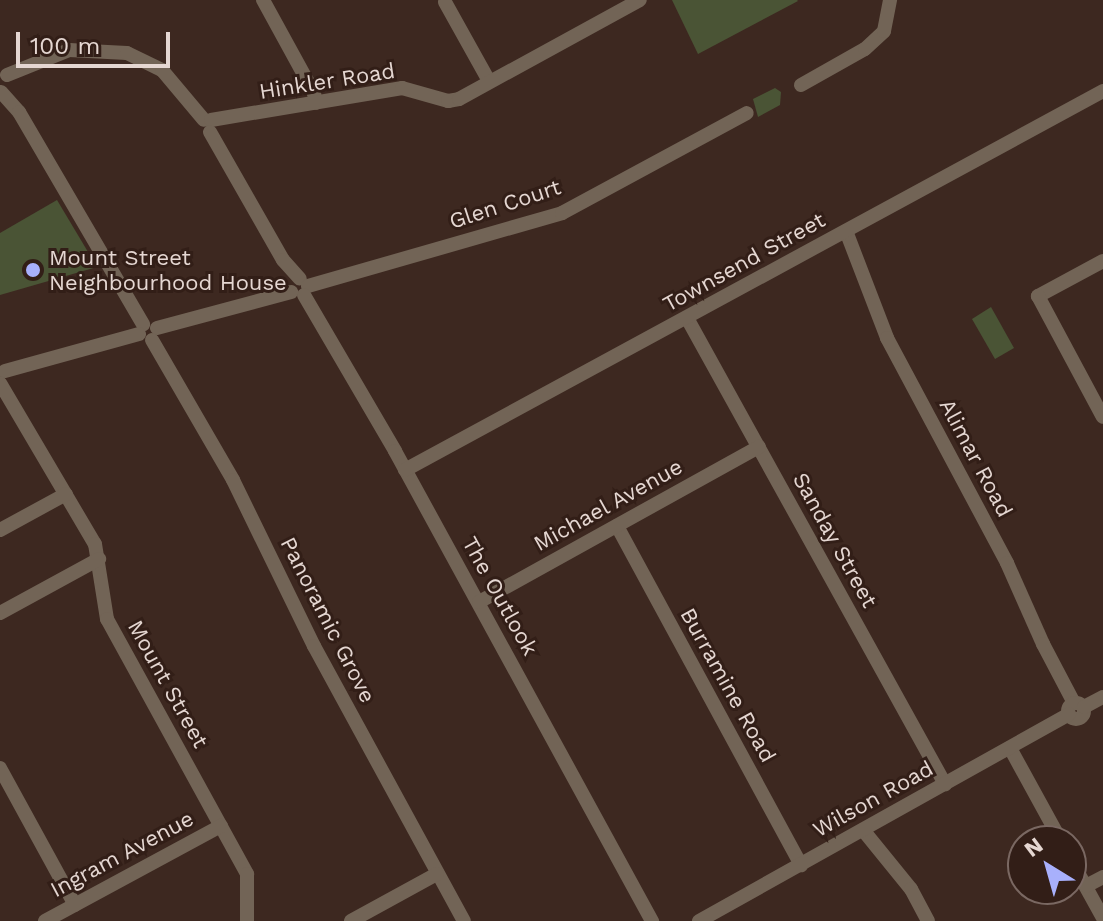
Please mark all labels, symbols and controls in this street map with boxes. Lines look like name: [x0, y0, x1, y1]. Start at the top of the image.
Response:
scale bar: [20, 16, 174, 66]
text: 100 m: [30, 32, 100, 60]
street label: Hinkler Road: [257, 57, 397, 105]
street label: Glen Court: [446, 174, 564, 234]
street label: Townsend Street: [658, 207, 830, 317]
place label: Mount Street Neighbourhood House: [49, 244, 287, 296]
marker: Mount Street Neighbourhood House: [24, 261, 42, 279]
street label: Alimar Road: [934, 394, 1018, 522]
street label: Michael Avenue: [528, 453, 688, 557]
street label: Sanday Street: [787, 468, 883, 612]
street label: The Outlook: [457, 532, 543, 660]
street label: Panoramic Grove: [275, 533, 381, 707]
street label: Burramine Road: [675, 603, 781, 767]
street label: Mount Street: [122, 616, 214, 752]
street label: Wilson Road: [808, 755, 938, 843]
street label: Ingram Avenue: [46, 805, 198, 903]
north arrow: [1007, 825, 1087, 905]
text: N: [1019, 832, 1047, 862]

